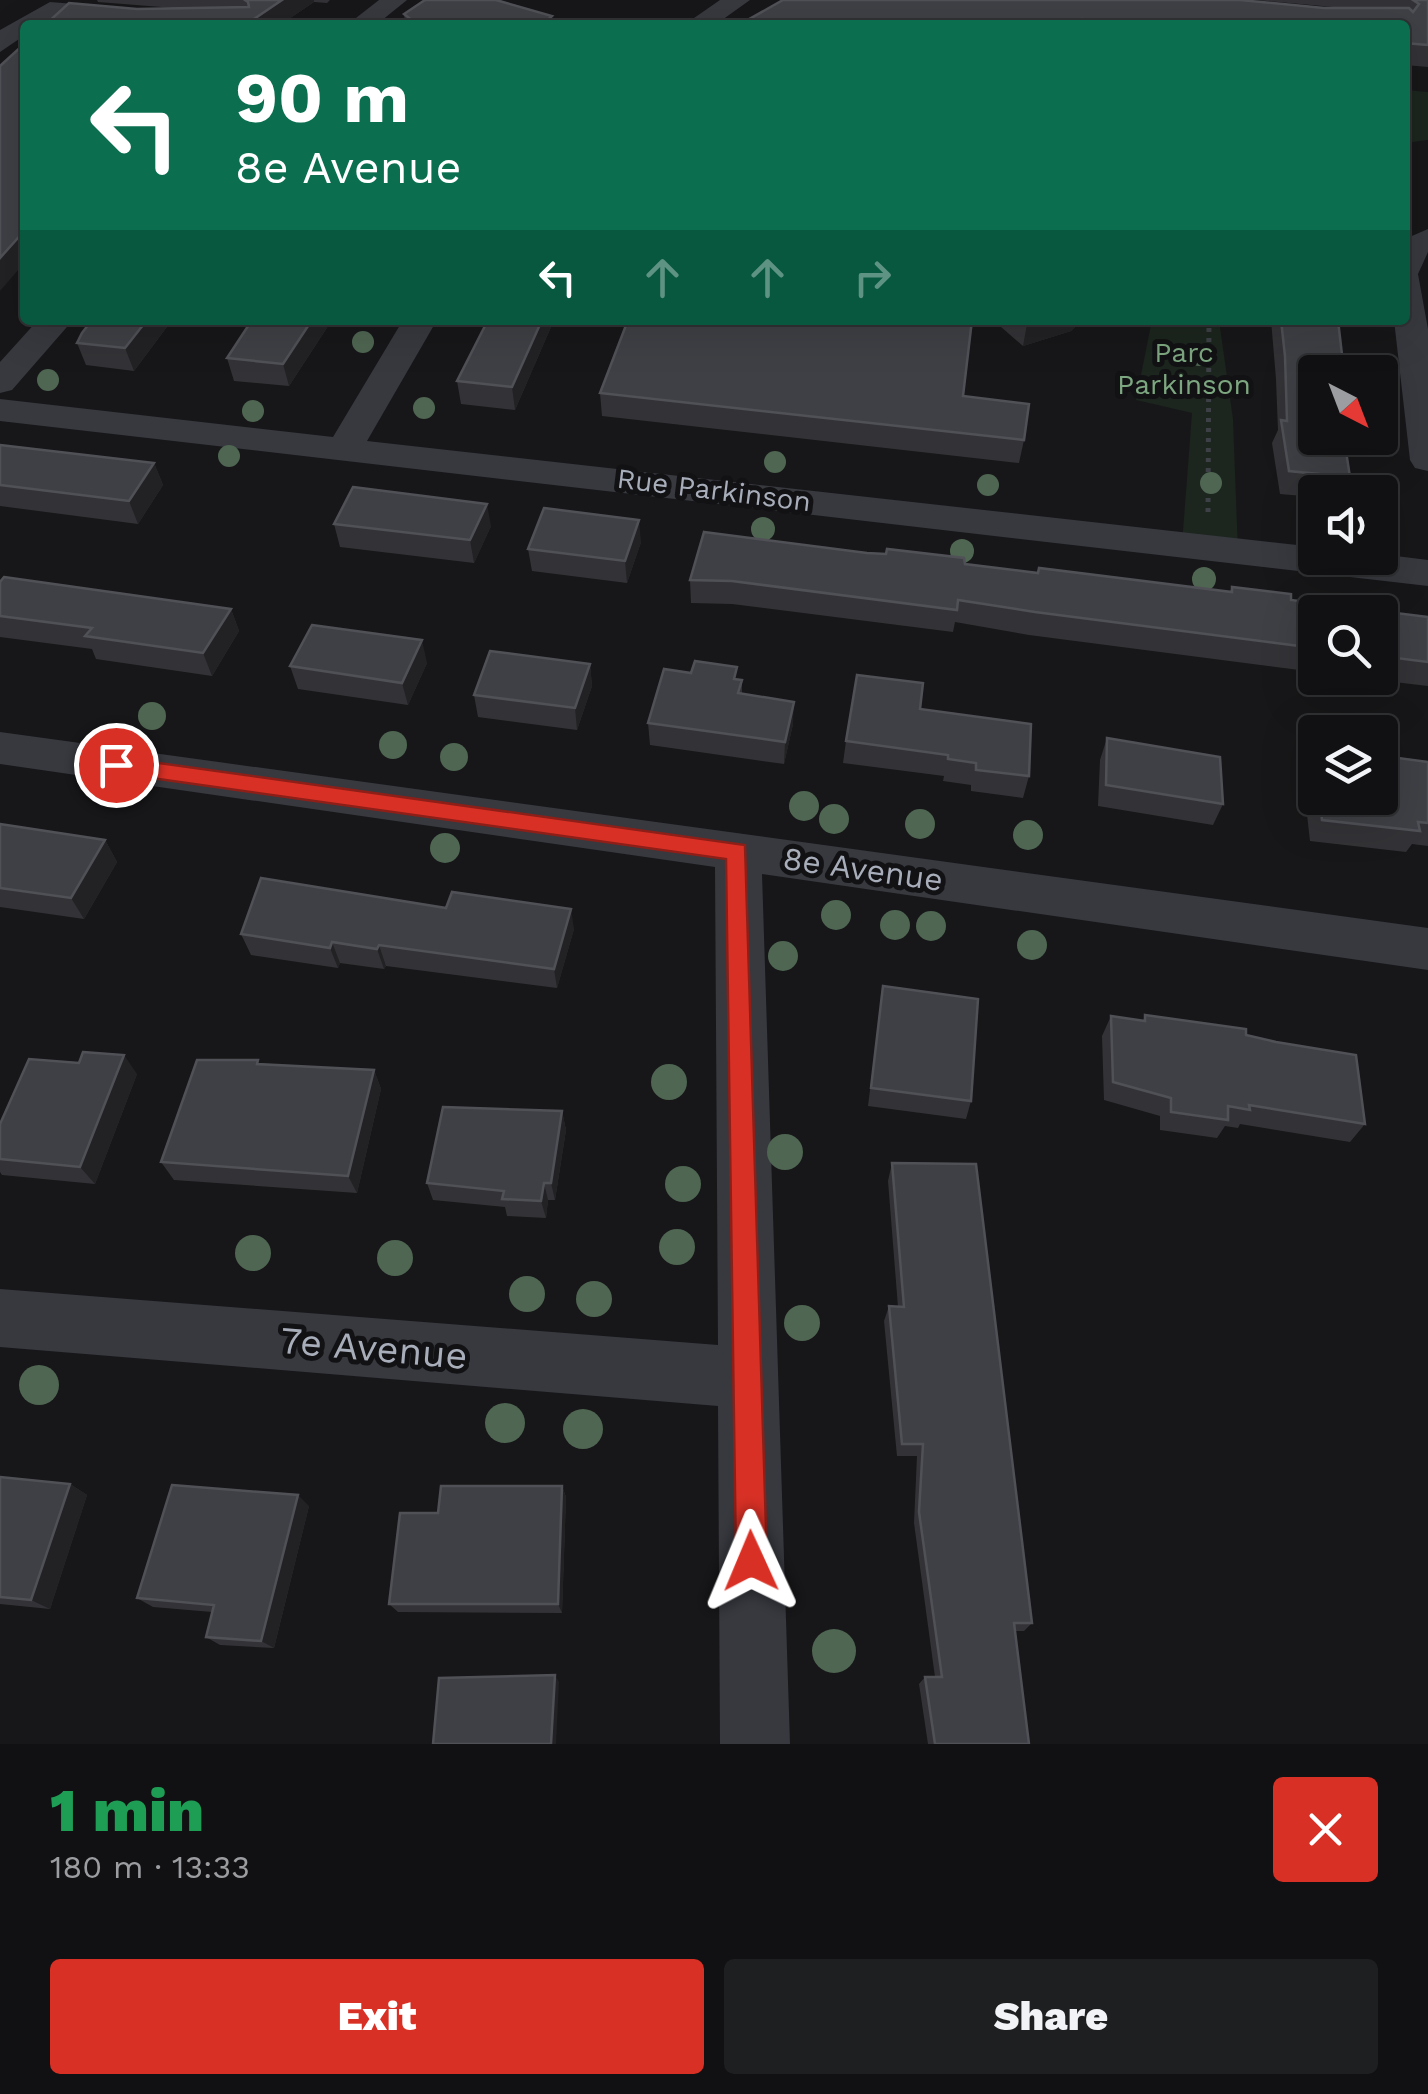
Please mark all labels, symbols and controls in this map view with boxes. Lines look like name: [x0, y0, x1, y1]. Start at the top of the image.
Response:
text: 90 m: [235, 57, 409, 139]
icon: left: [70, 60, 200, 190]
text: 8e Avenue: [235, 141, 461, 194]
icon: left: [530, 250, 585, 305]
icon: ahead: [635, 250, 690, 305]
icon: ahead: [740, 250, 795, 305]
icon: right: [845, 250, 900, 305]
park label: Parc Parkinson: [1117, 336, 1251, 401]
north arrow: [1298, 355, 1398, 455]
map controls: [1298, 355, 1398, 815]
street label: Rue Parkinson: [615, 462, 813, 518]
button: sound: [1298, 475, 1398, 575]
button: search: [1298, 595, 1398, 695]
button: layers: [1298, 715, 1398, 815]
pin: [74, 723, 159, 808]
icon: arrive: [89, 738, 144, 793]
street label: 8e Avenue: [781, 839, 945, 899]
street label: 7e Avenue: [279, 1318, 469, 1378]
position arrow: [699, 1509, 803, 1613]
text: 1 min: [50, 1775, 204, 1846]
button: close: [1273, 1777, 1378, 1882]
text: 180 m · 13:33: [50, 1848, 250, 1886]
button: Exit: [50, 1959, 704, 2074]
button: Share: [724, 1959, 1378, 2074]

